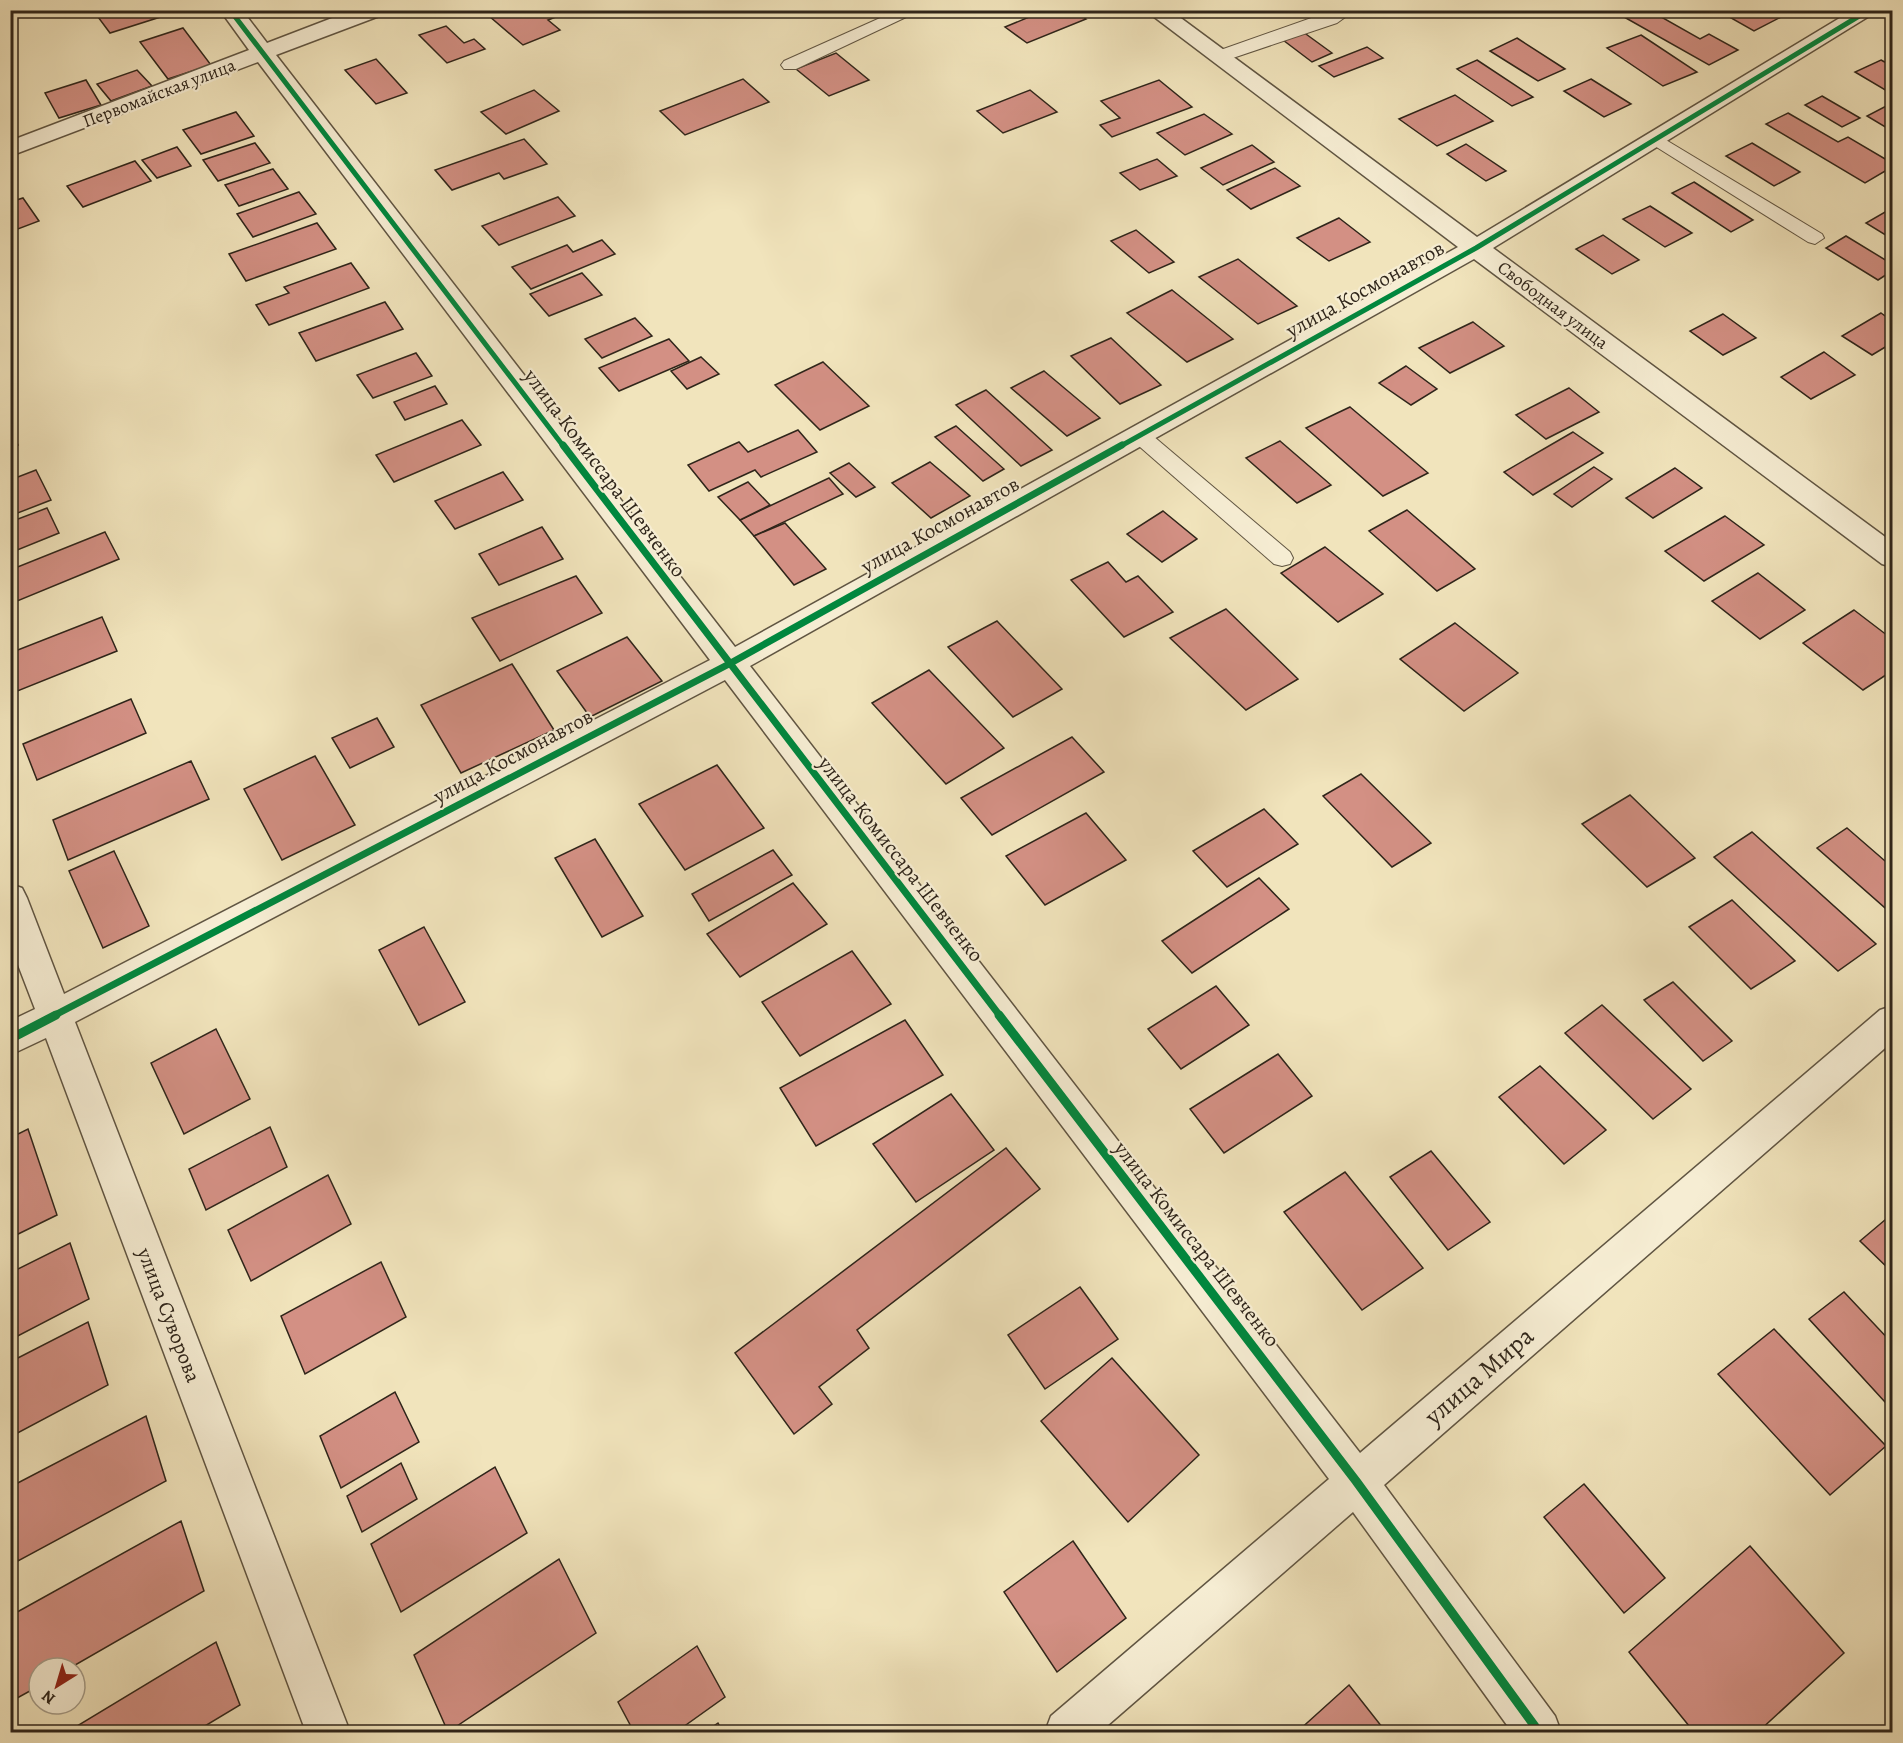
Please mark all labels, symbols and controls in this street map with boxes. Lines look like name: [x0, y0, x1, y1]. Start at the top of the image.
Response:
street label: Первомайская улица: [79, 53, 240, 133]
street label: улица Космонавтов: [1280, 234, 1449, 345]
street label: Свободная улица: [1493, 255, 1614, 355]
street label: улица Комиссара Шевченко: [517, 362, 693, 583]
street label: улица Космонавтов: [855, 470, 1024, 581]
street label: улица Космонавтов: [428, 702, 598, 810]
street label: улица Комиссара Шевченко: [811, 749, 990, 968]
street label: улица Комиссара Шевченко: [1107, 1134, 1286, 1353]
street label: улица Суворова: [130, 1243, 208, 1387]
street label: улица Мира: [1416, 1319, 1541, 1434]
north arrow: [27, 1656, 87, 1716]
text: N: [37, 1685, 60, 1709]

